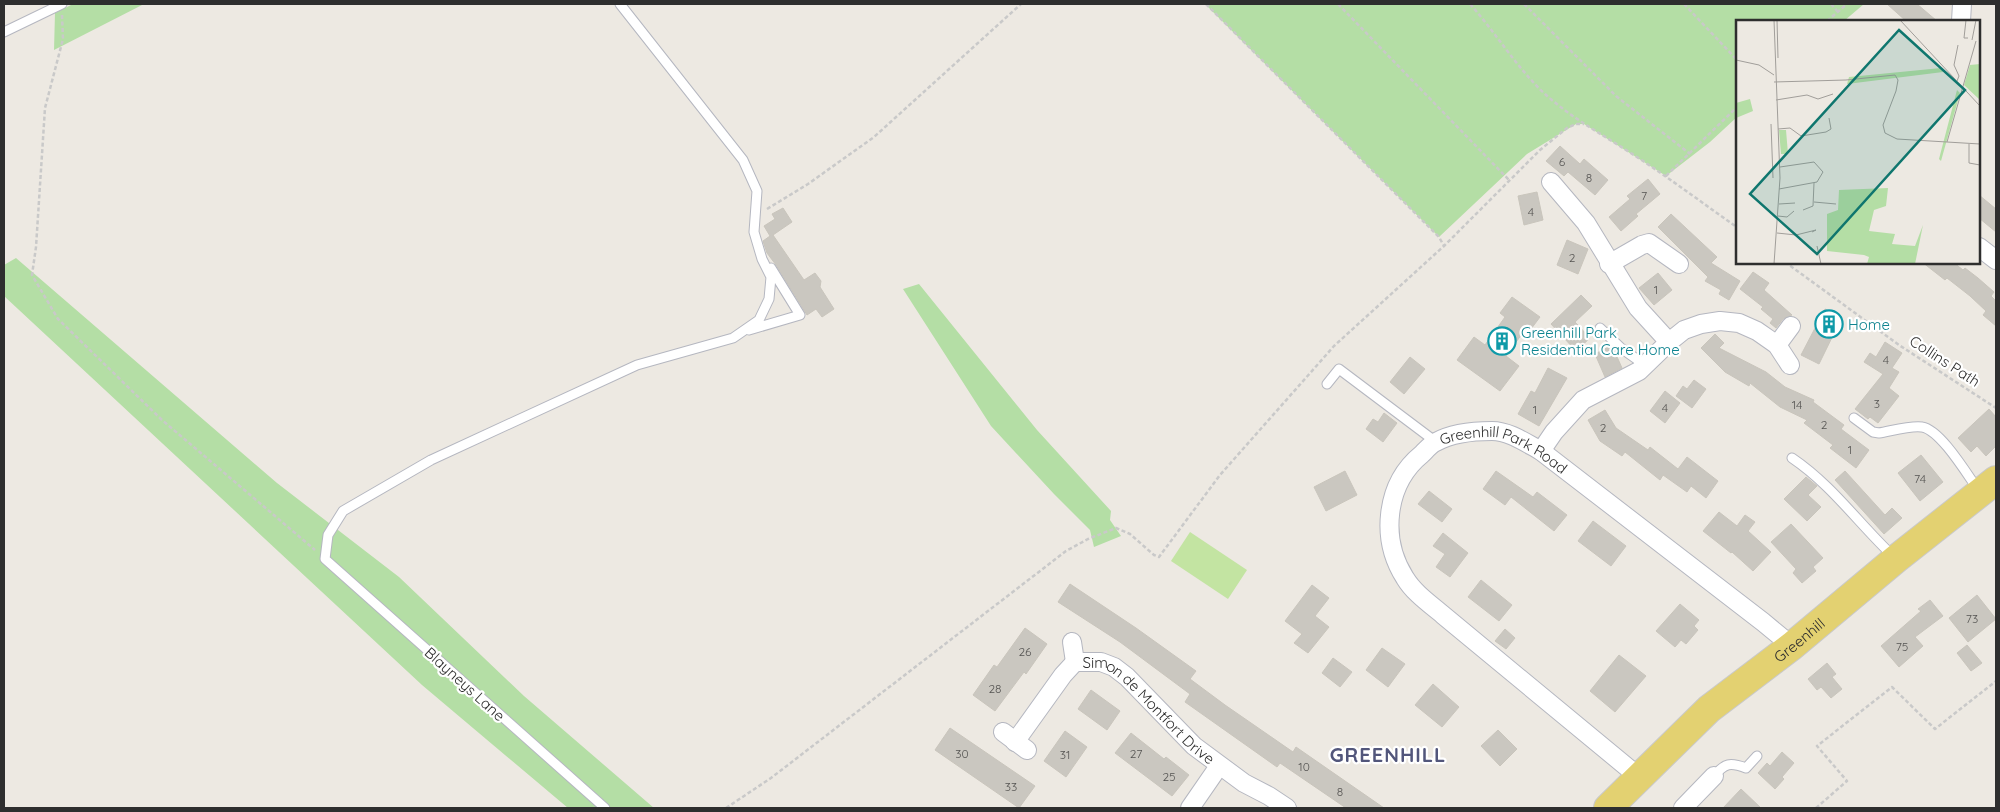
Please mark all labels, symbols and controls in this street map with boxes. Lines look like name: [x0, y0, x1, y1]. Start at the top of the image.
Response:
inset map: [1736, 20, 1980, 264]
house number: 6: [1559, 154, 1566, 169]
house number: 8: [1586, 170, 1592, 185]
house number: 7: [1641, 188, 1647, 203]
house number: 4: [1528, 204, 1534, 219]
house number: 2: [1569, 250, 1576, 265]
house number: 1: [1654, 282, 1658, 297]
building icon: Home: [1814, 309, 1844, 339]
place label: Home: [1848, 315, 1890, 334]
place label: Greenhill Park Residential Care Home: [1521, 323, 1680, 359]
building icon: Greenhill Park Residential Care Home: [1487, 326, 1517, 356]
street label: Collins Path: [1906, 331, 1984, 391]
house number: 4: [1883, 352, 1889, 367]
house number: 3: [1874, 396, 1880, 411]
house number: 14: [1792, 397, 1802, 412]
house number: 4: [1662, 400, 1668, 415]
house number: 1: [1533, 402, 1537, 417]
house number: 2: [1821, 417, 1828, 432]
house number: 2: [1600, 420, 1607, 435]
street label: Greenhill Park Road: [1437, 421, 1571, 477]
house number: 1: [1848, 442, 1852, 457]
house number: 74: [1914, 471, 1926, 486]
house number: 73: [1966, 611, 1978, 626]
street label: Greenhill: [1770, 613, 1828, 666]
house number: 75: [1896, 639, 1908, 654]
street label: Blayneys Lane: [421, 643, 509, 725]
house number: 26: [1018, 644, 1032, 659]
street label: Simon de Montfort Drive: [1082, 653, 1219, 768]
house number: 28: [988, 681, 1002, 696]
district label: GREENHILL: [1330, 742, 1446, 767]
house number: 30: [955, 746, 969, 761]
house number: 27: [1130, 746, 1142, 761]
house number: 31: [1060, 747, 1070, 762]
house number: 10: [1298, 759, 1310, 774]
house number: 25: [1162, 769, 1176, 784]
house number: 33: [1005, 779, 1017, 794]
house number: 8: [1337, 784, 1343, 799]

